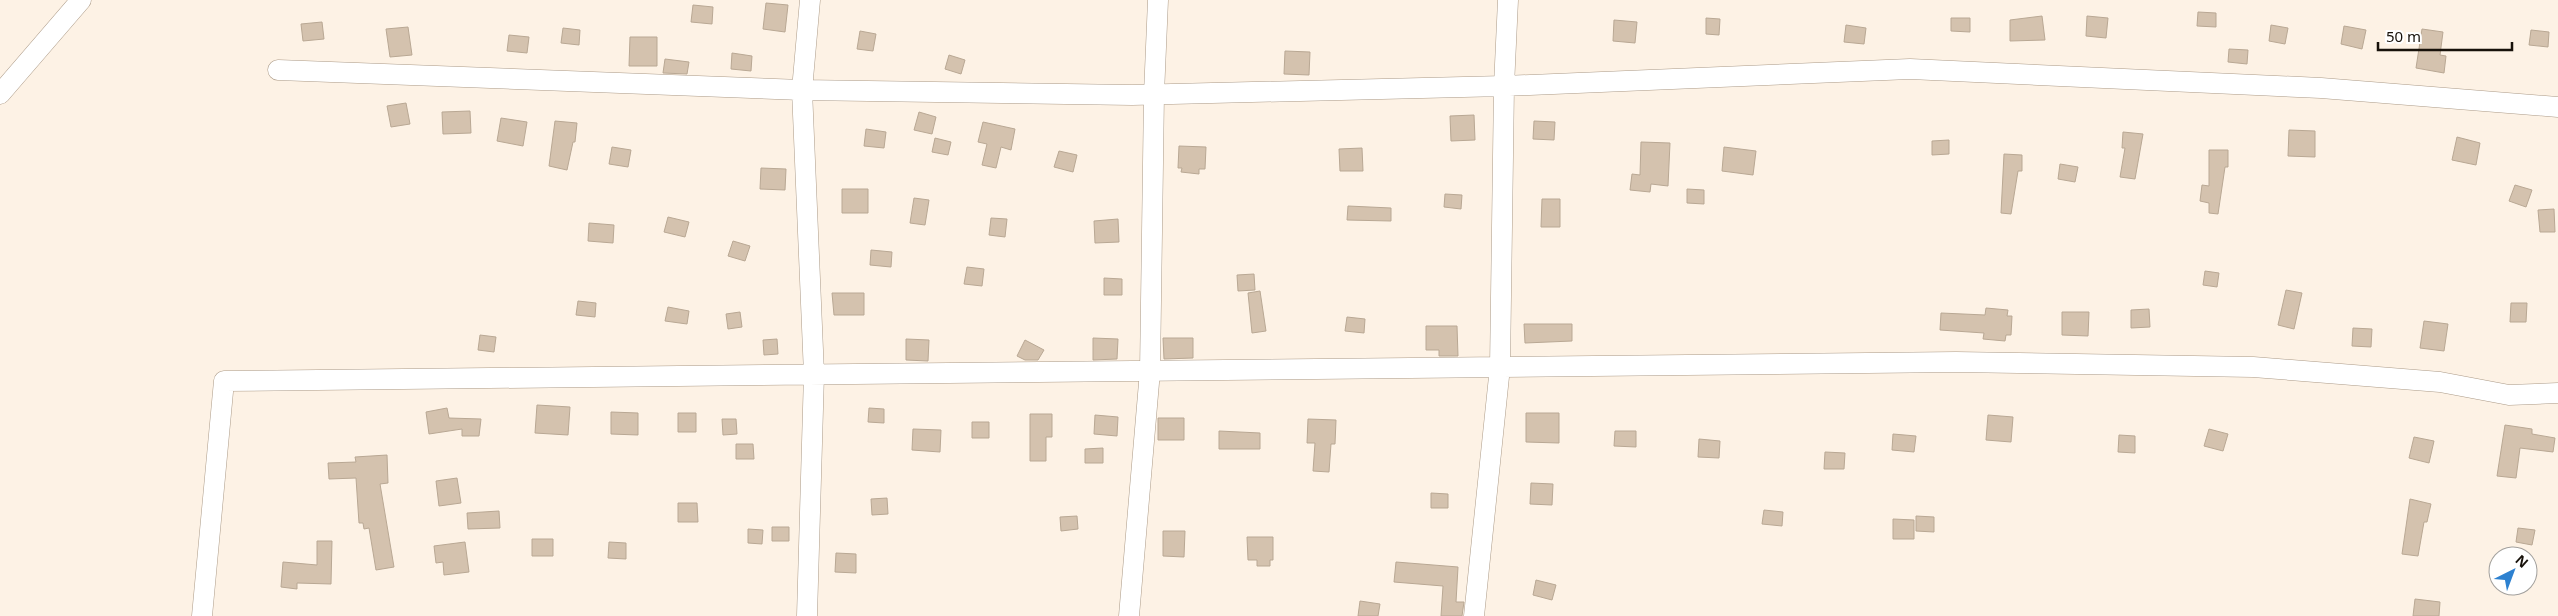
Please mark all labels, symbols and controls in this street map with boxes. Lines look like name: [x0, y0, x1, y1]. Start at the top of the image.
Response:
scale bar: [2378, 20, 2512, 52]
text: 50 m: [2386, 26, 2421, 46]
north arrow: [2488, 546, 2538, 596]
text: N: [2511, 550, 2533, 572]

